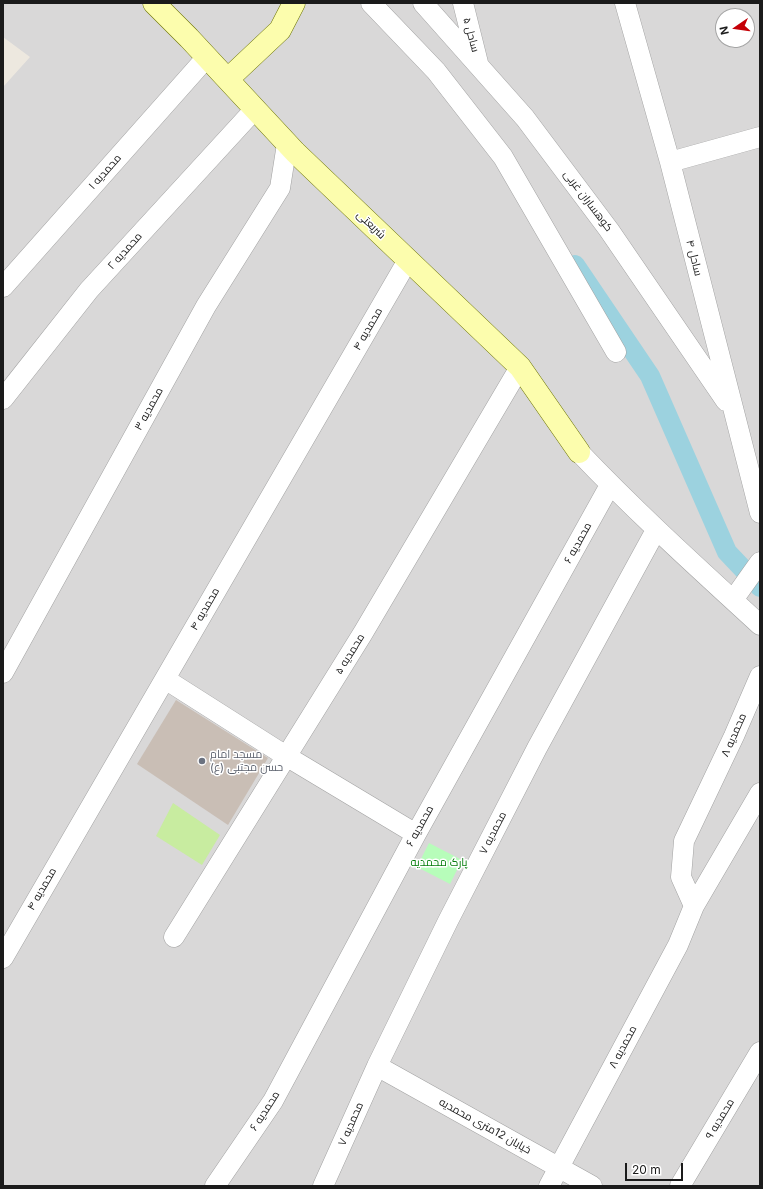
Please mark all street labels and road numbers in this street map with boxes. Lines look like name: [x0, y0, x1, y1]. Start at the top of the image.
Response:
street label: ساحل ۵: [460, 16, 482, 54]
street label: محمدیه ۱: [86, 152, 124, 192]
street label: کوهساران غربی: [561, 168, 615, 234]
street label: شریعتی: [354, 208, 388, 242]
street label: محمدیه ۲: [105, 230, 145, 272]
street label: ساحل ۴: [683, 239, 705, 277]
street label: محمدیه ۴: [351, 305, 385, 353]
street label: محمدیه ۳: [132, 385, 166, 433]
street label: محمدیه ۶: [561, 520, 595, 566]
street label: محمدیه ۴: [188, 585, 222, 633]
street label: محمدیه ۵: [332, 631, 368, 677]
street label: محمدیه ۸: [719, 711, 749, 759]
street label: محمدیه ۶: [403, 803, 437, 849]
street label: محمدیه ۷: [477, 809, 509, 857]
street label: محمدیه ۴: [25, 865, 59, 913]
street label: محمدیه ۸: [606, 1023, 640, 1071]
street label: محمدیه ۶: [247, 1089, 283, 1133]
street label: خیابان 12متری محمدیه: [437, 1095, 533, 1157]
street label: محمدیه ۹: [703, 1096, 737, 1142]
street label: محمدیه ۷: [336, 1100, 366, 1148]

